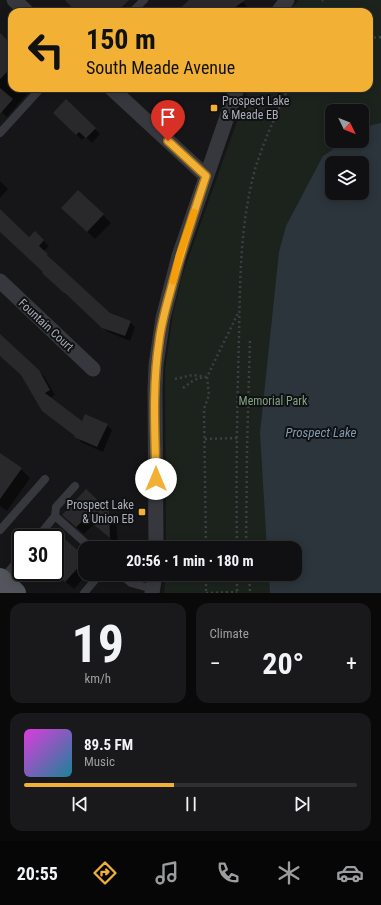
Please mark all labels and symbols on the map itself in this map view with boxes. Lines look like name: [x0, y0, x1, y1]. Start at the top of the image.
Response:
place label: Prospect Lake & Meade EB: [222, 94, 290, 122]
pin: [151, 100, 185, 141]
marker: Prospect Lake & Meade EB: [209, 103, 219, 113]
north arrow: [325, 104, 369, 148]
street label: Fountain Court: [16, 296, 77, 354]
park label: Memorial Park: [239, 394, 308, 408]
water label: Prospect Lake: [286, 425, 357, 440]
position arrow: [135, 458, 177, 500]
place label: Prospect Lake & Union EB: [67, 498, 134, 526]
marker: Prospect Lake & Union EB: [137, 507, 147, 517]
speed limit sign: 30: [12, 529, 64, 581]

